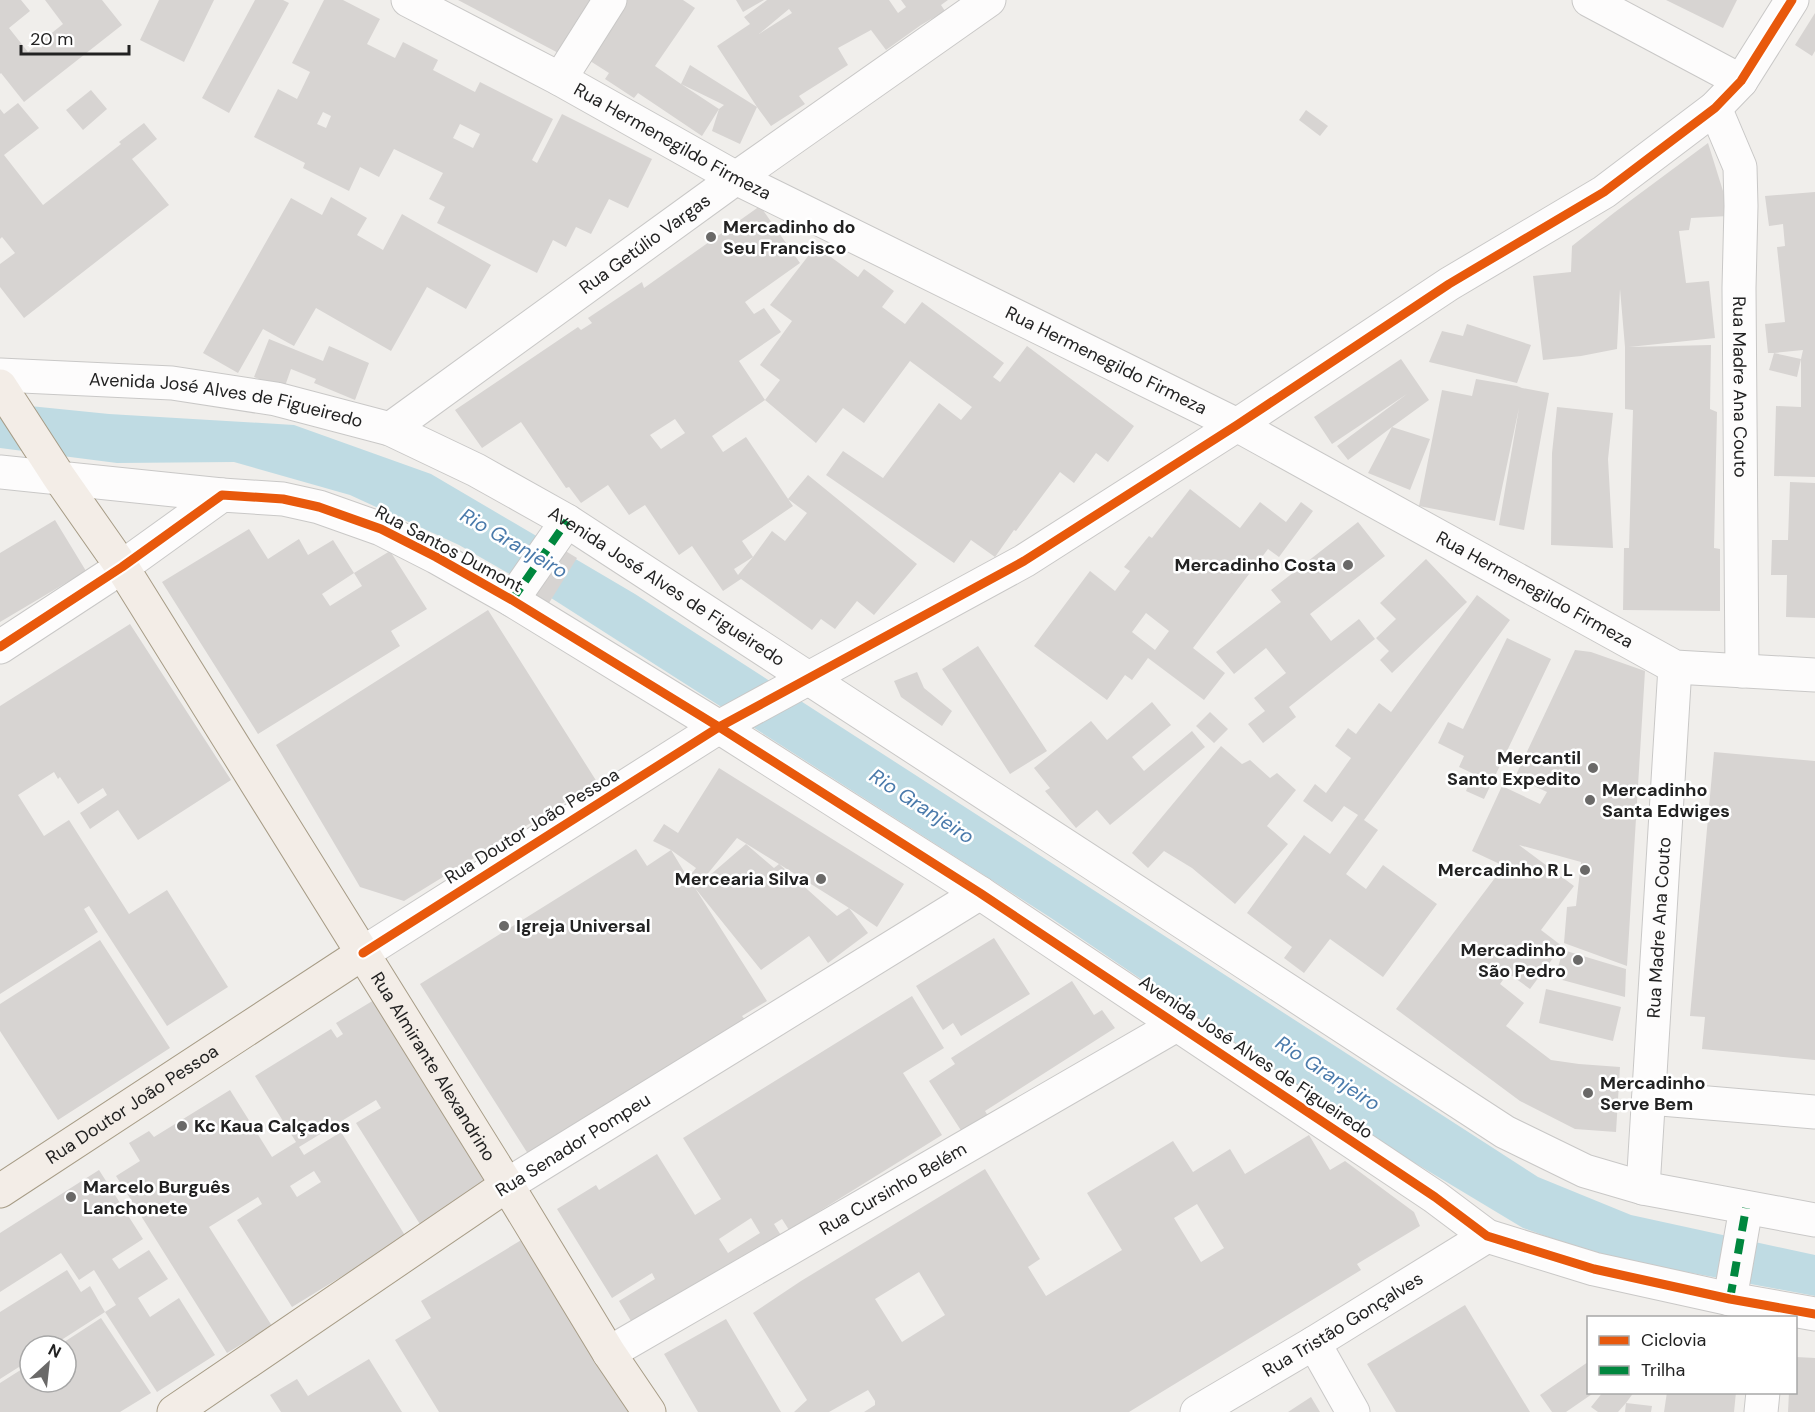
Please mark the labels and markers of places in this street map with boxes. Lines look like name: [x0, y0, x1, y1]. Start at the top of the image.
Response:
place label: Mercadinho do Seu Francisco: [723, 215, 855, 260]
marker: Mercadinho do Seu Francisco: [704, 230, 718, 244]
place label: Mercadinho Costa: [1174, 553, 1336, 577]
marker: Mercadinho Costa: [1341, 558, 1355, 572]
place label: Mercantil Santo Expedito: [1447, 746, 1581, 791]
marker: Mercantil Santo Expedito: [1586, 761, 1600, 775]
place label: Mercadinho Santa Edwiges: [1602, 778, 1730, 823]
marker: Mercadinho Santa Edwiges: [1583, 793, 1597, 807]
place label: Mercadinho R L: [1438, 858, 1573, 882]
marker: Mercadinho R L: [1578, 863, 1592, 877]
place label: Mercearia Silva: [675, 867, 809, 891]
marker: Mercearia Silva: [814, 872, 828, 886]
place label: Igreja Universal: [516, 914, 651, 938]
marker: Igreja Universal: [497, 919, 511, 933]
place label: Mercadinho São Pedro: [1461, 938, 1566, 983]
marker: Mercadinho São Pedro: [1571, 953, 1585, 967]
place label: Mercadinho Serve Bem: [1600, 1071, 1705, 1116]
marker: Mercadinho Serve Bem: [1581, 1086, 1595, 1100]
place label: Kc Kaua Calçados: [194, 1114, 350, 1138]
marker: Kc Kaua Calçados: [175, 1119, 189, 1133]
place label: Marcelo Burguês Lanchonete: [83, 1175, 230, 1220]
marker: Marcelo Burguês Lanchonete: [64, 1190, 78, 1204]

